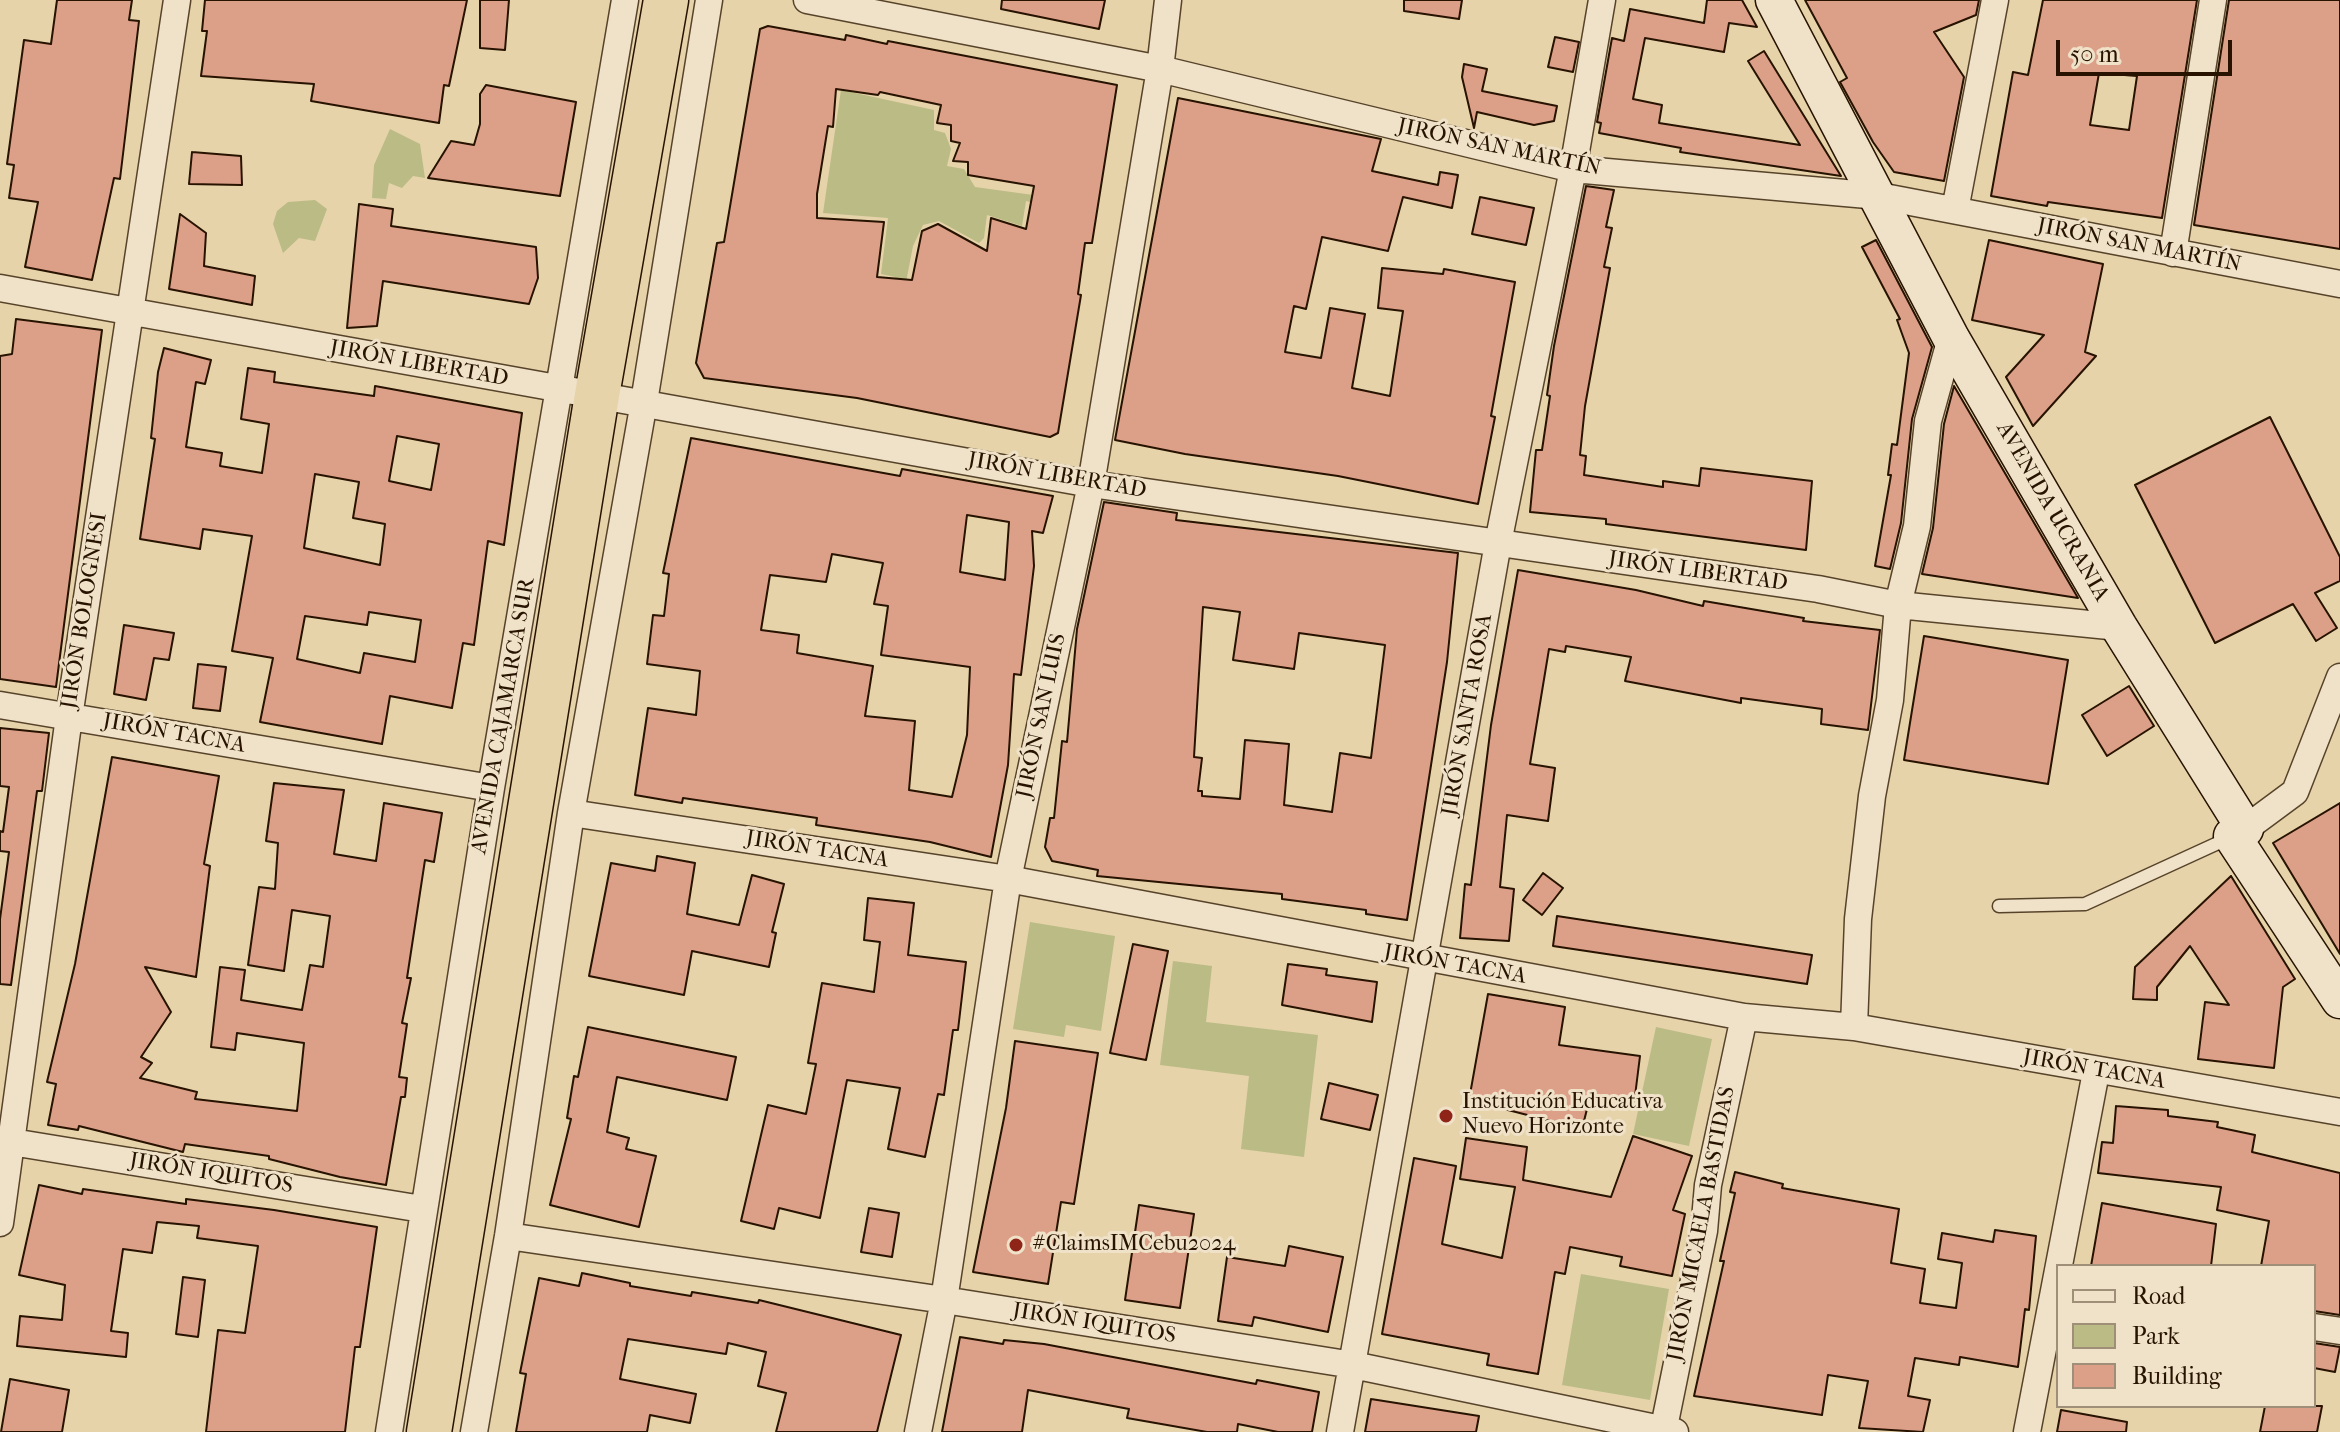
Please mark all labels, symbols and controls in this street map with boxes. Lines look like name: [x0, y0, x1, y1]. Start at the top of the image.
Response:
scale bar: [2060, 24, 2236, 74]
text: 50 m: [2070, 40, 2119, 68]
street label: JIRÓN SAN MARTÍN: [1395, 114, 1603, 182]
street label: JIRÓN SAN MARTÍN: [2035, 213, 2243, 279]
street label: JIRÓN LIBERTAD: [328, 335, 510, 393]
street label: AVENIDA UCRANIA: [1990, 418, 2114, 606]
street label: JIRÓN LIBERTAD: [966, 447, 1148, 505]
street label: JIRÓN BOLOGNESI: [56, 511, 114, 711]
street label: JIRÓN LIBERTAD: [1607, 546, 1789, 598]
street label: AVENIDA CAJAMARCA SUR: [467, 576, 541, 856]
street label: JIRÓN SANTA ROSA: [1437, 612, 1499, 818]
street label: JIRÓN SAN LUIS: [1012, 631, 1072, 801]
street label: JIRÓN TACNA: [101, 708, 247, 760]
street label: JIRÓN TACNA: [744, 826, 890, 874]
street label: JIRÓN TACNA: [1382, 939, 1528, 991]
street label: JIRÓN TACNA: [2021, 1044, 2167, 1096]
street label: JIRÓN MICAELA BASTIDAS: [1662, 1084, 1742, 1364]
place label: Institución Educativa Nuevo Horizonte: [1462, 1090, 1663, 1142]
marker: Institución Educativa Nuevo Horizonte: [1437, 1107, 1455, 1125]
street label: JIRÓN IQUITOS: [127, 1148, 295, 1200]
place label: #ClaimsIMCebu2024: [1032, 1232, 1235, 1258]
marker: #ClaimsIMCebu2024: [1007, 1236, 1025, 1254]
legend: [2056, 1264, 2316, 1408]
text: Road: [2132, 1282, 2185, 1310]
street label: JIRÓN IQUITOS: [1010, 1298, 1178, 1350]
text: Park: [2132, 1322, 2180, 1350]
text: Building: [2132, 1362, 2222, 1390]

